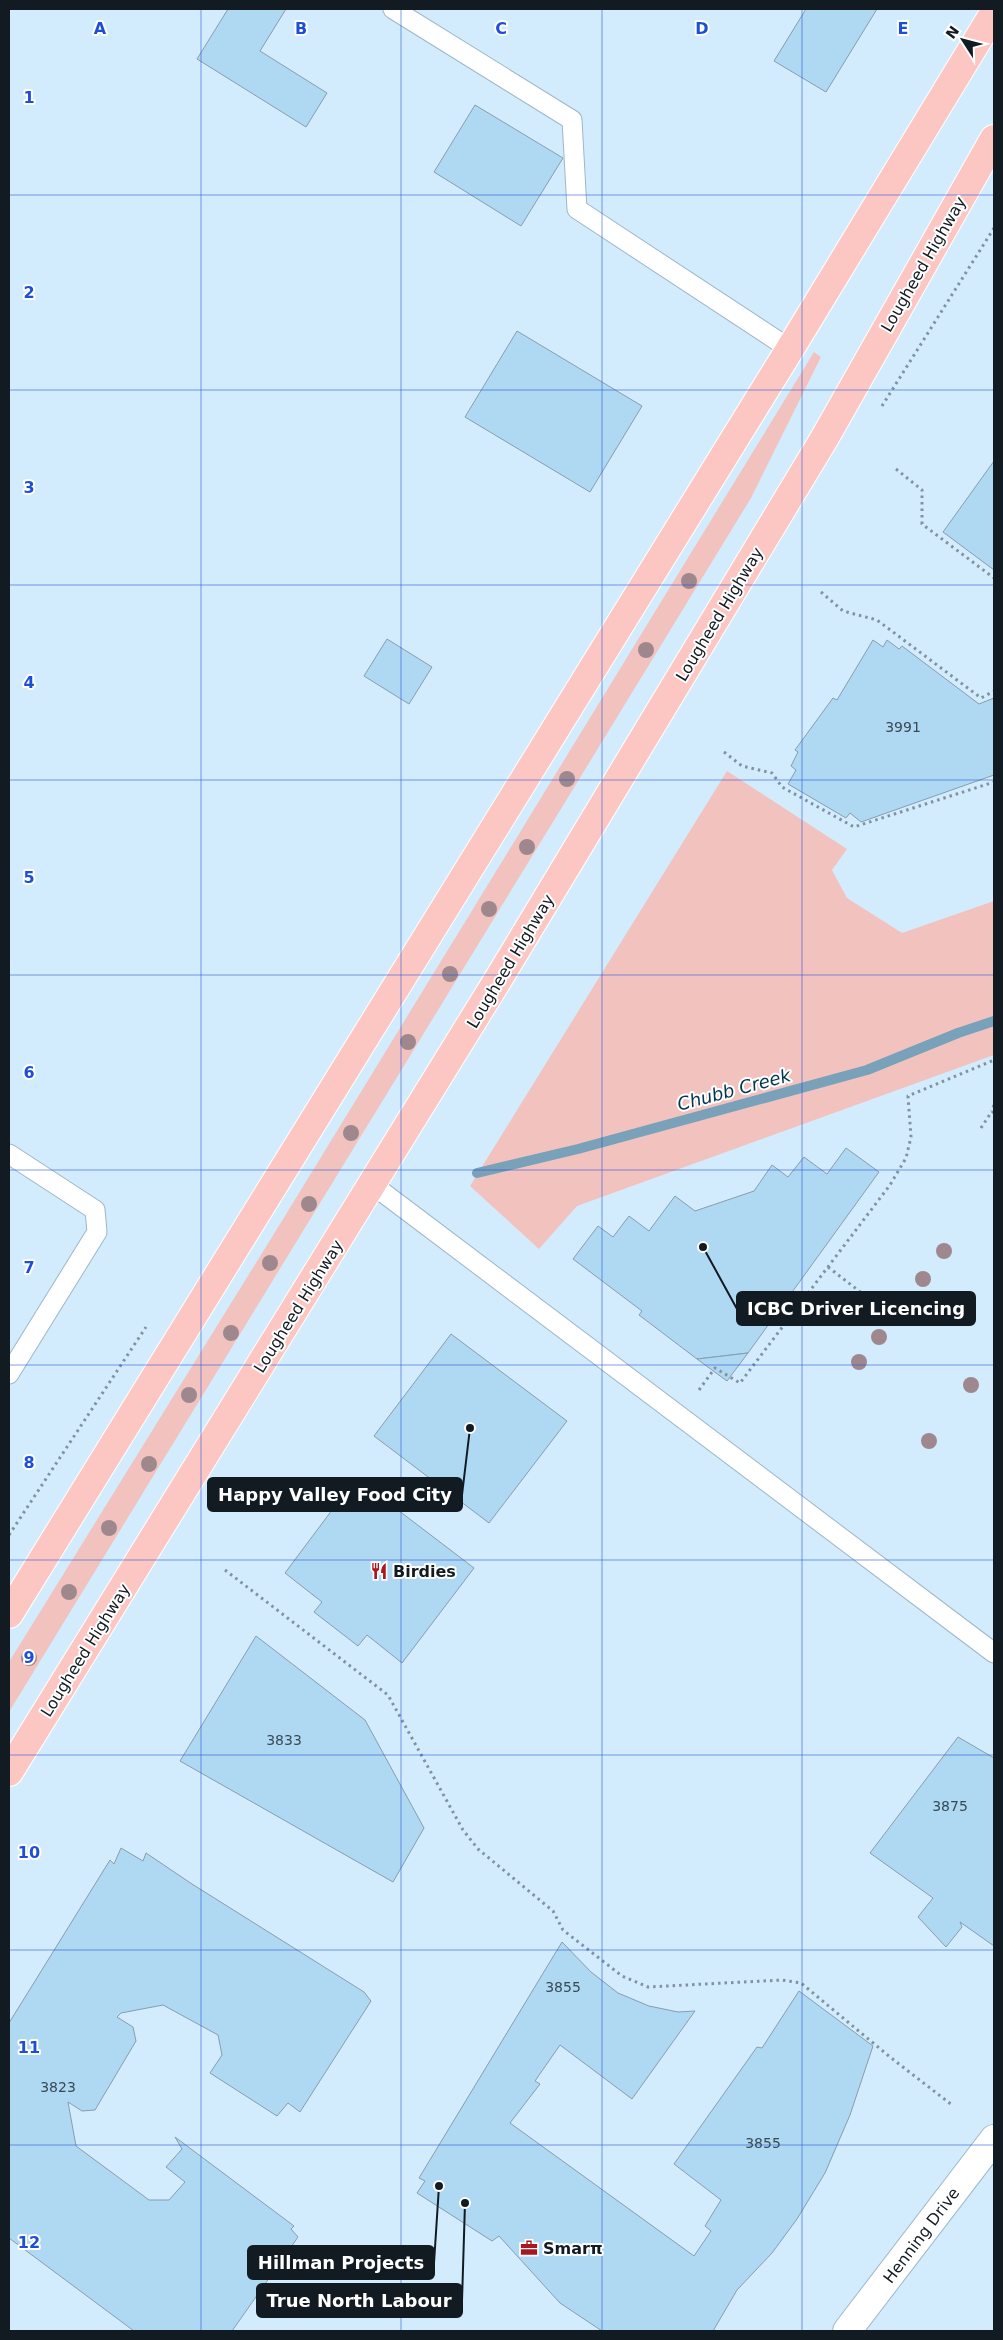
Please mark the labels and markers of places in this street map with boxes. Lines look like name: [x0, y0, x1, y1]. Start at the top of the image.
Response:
callout: ICBC Driver Licencing: [737, 1292, 975, 1325]
callout: Happy Valley Food City: [208, 1478, 462, 1511]
restaurant icon: Birdies: [369, 1561, 389, 1581]
place label: Birdies: [393, 1562, 456, 1581]
office icon: Smarπ: [519, 2238, 539, 2258]
place label: Smarπ: [543, 2239, 603, 2258]
callout: Hillman Projects: [248, 2246, 434, 2279]
callout: True North Labour: [257, 2284, 462, 2317]

